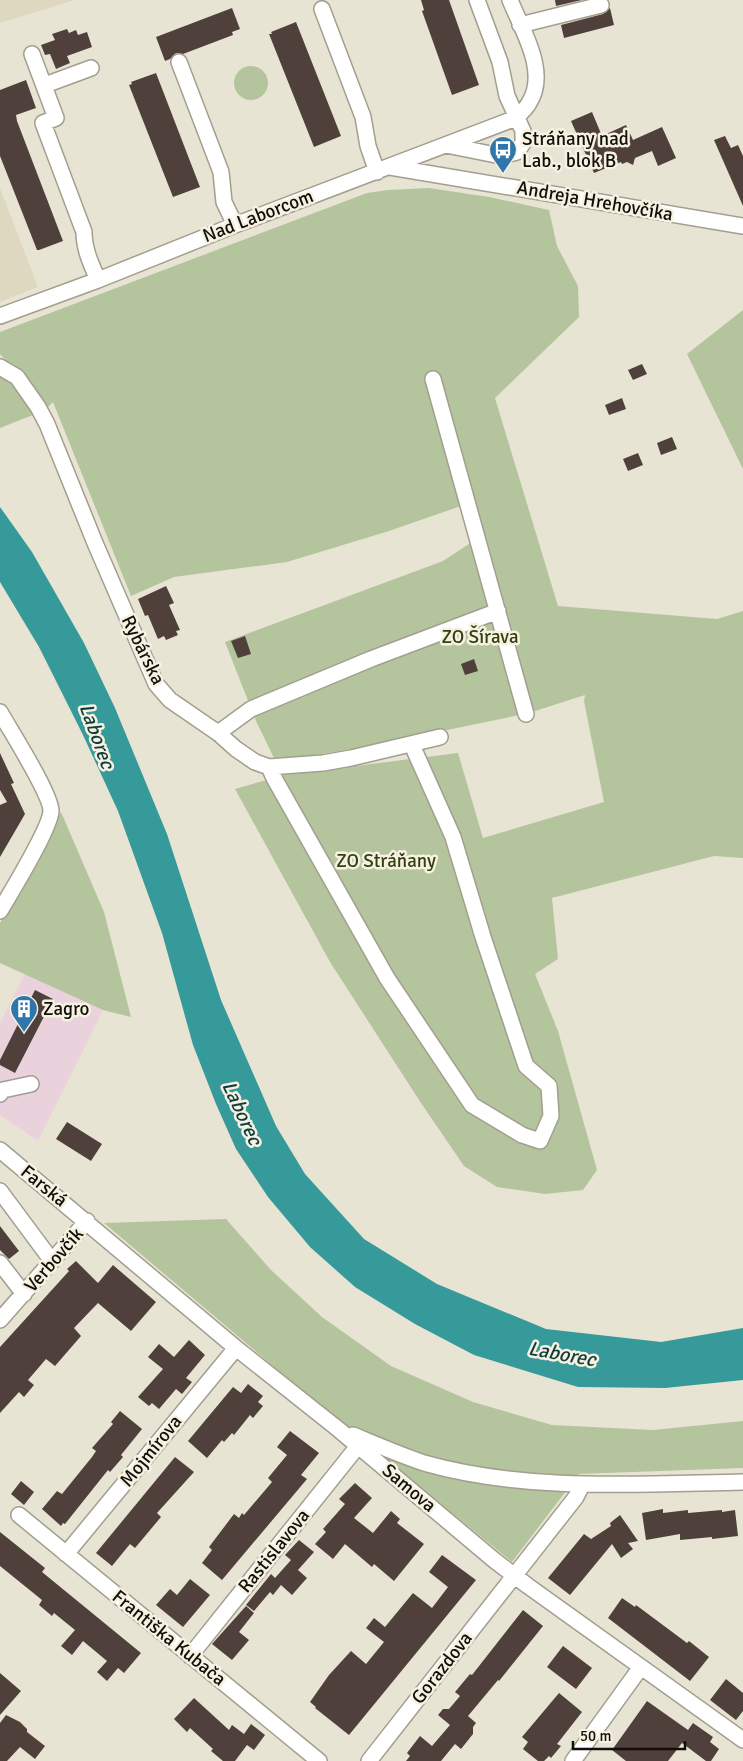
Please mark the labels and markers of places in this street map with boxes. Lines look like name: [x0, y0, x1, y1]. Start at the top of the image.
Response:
place label: Stráňany nad Lab., blok B: [522, 127, 629, 173]
bus stop icon: Stráňany nad Lab., blok B: [488, 135, 518, 174]
building icon: Zagro: [9, 994, 39, 1033]
place label: Zagro: [43, 997, 90, 1021]

